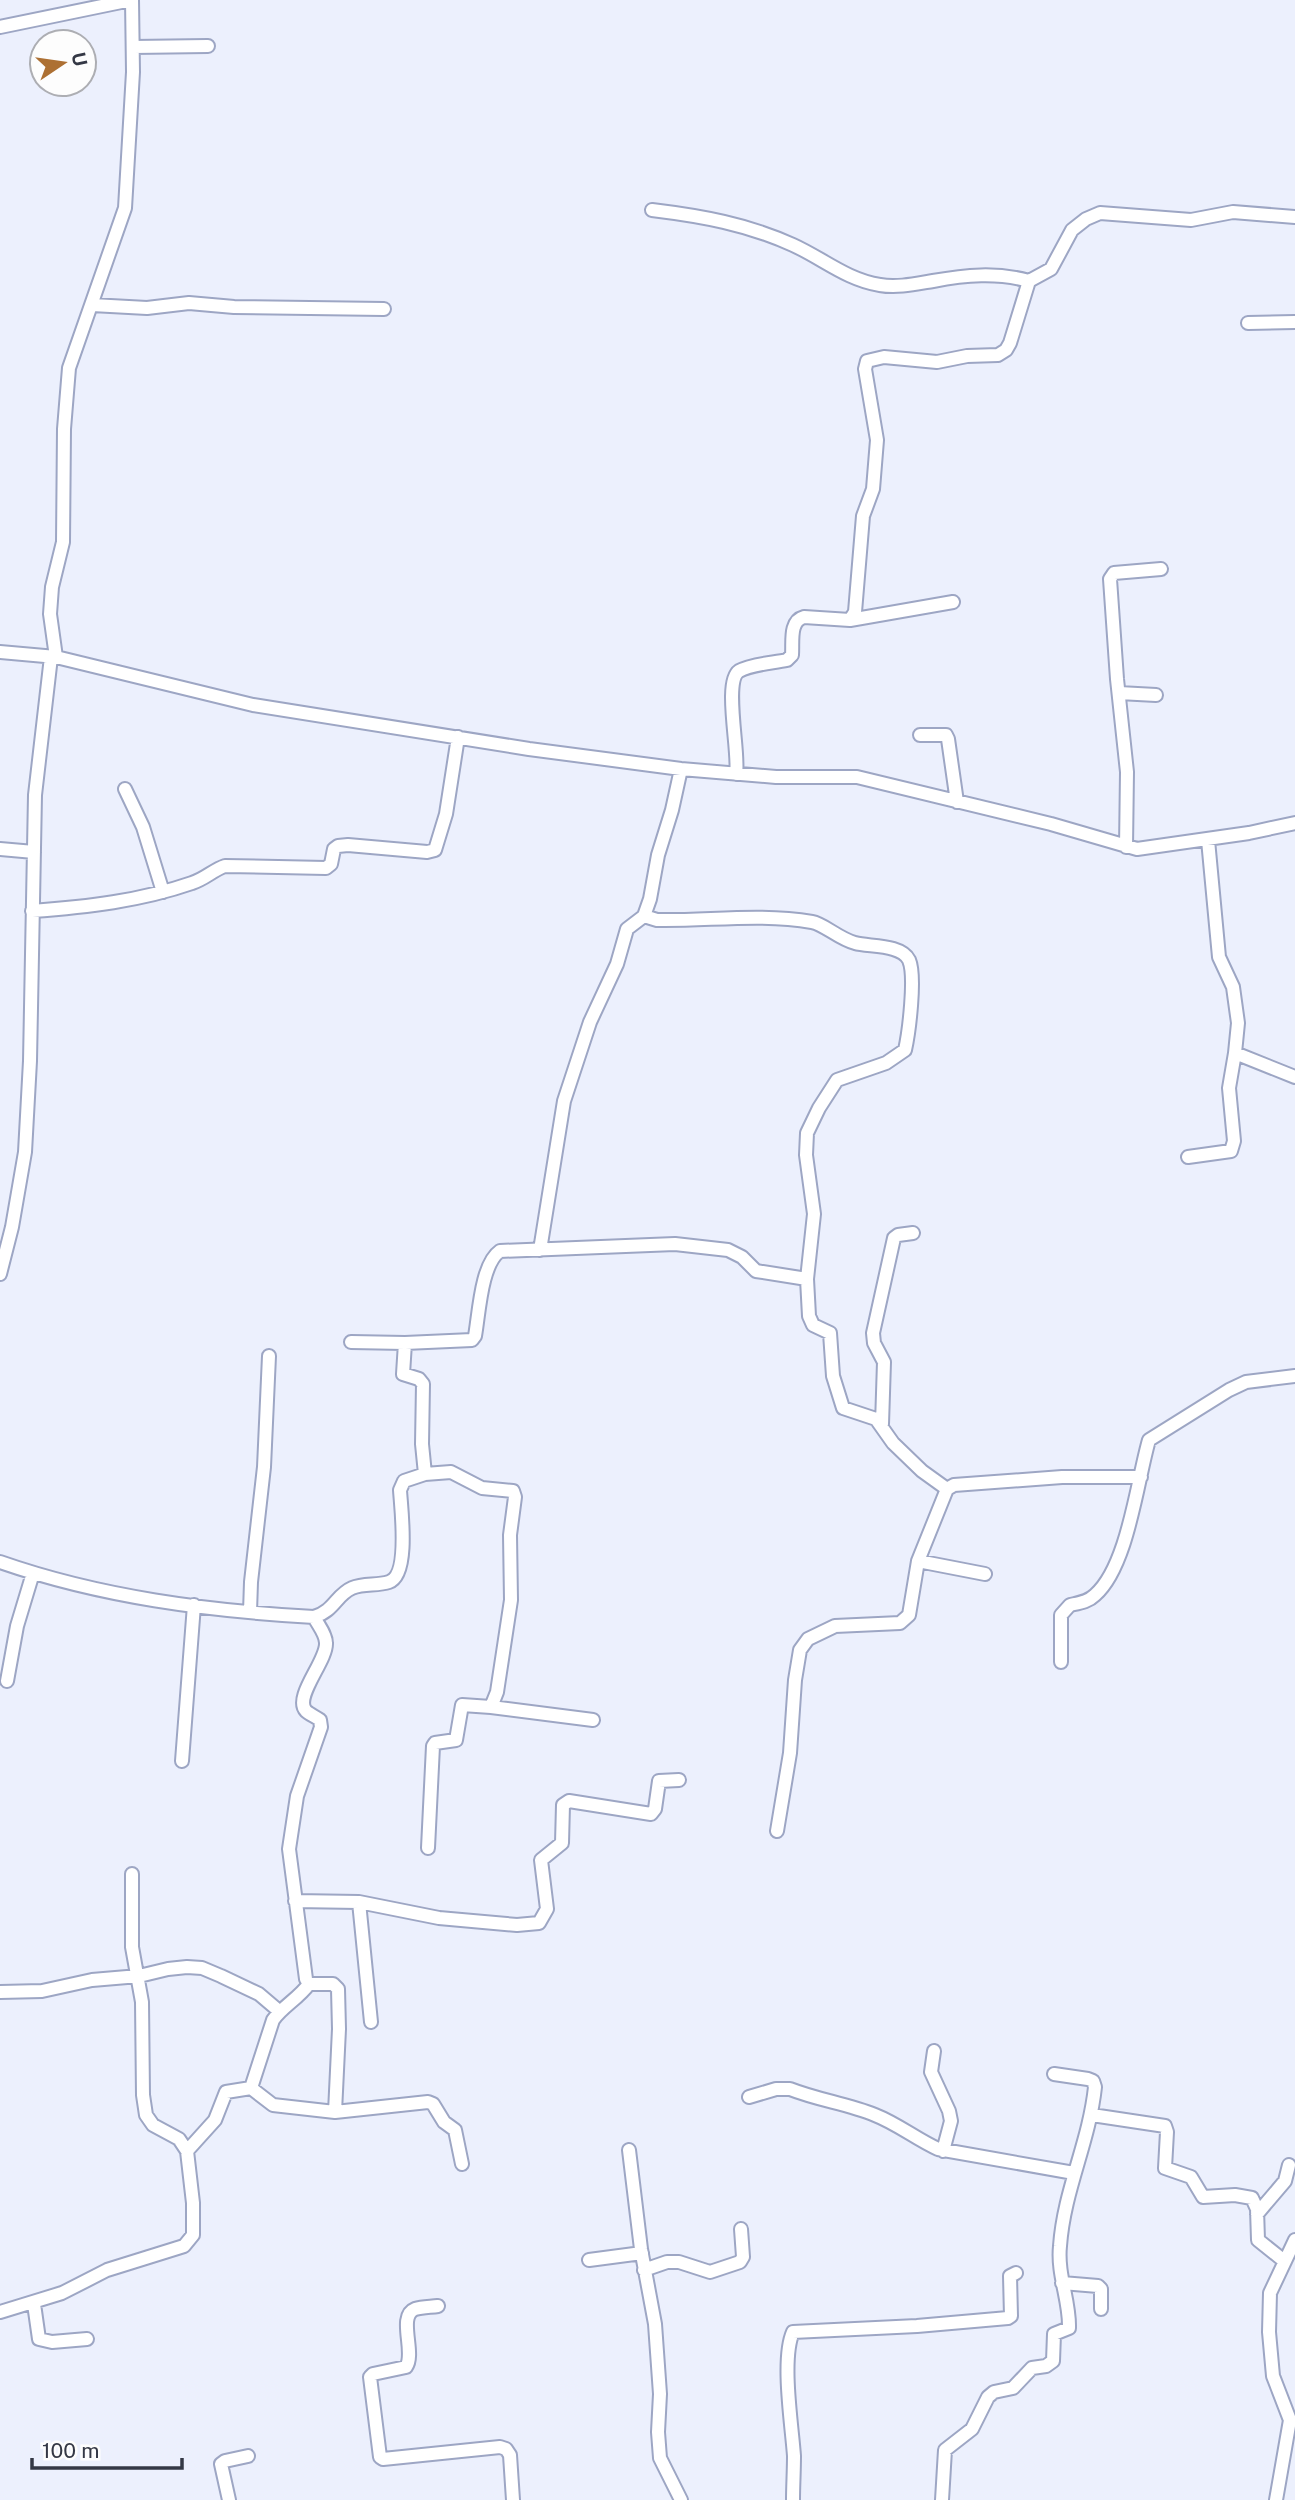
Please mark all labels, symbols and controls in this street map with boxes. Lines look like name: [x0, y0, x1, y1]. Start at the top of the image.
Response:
north arrow: [28, 28, 98, 98]
text: U: [67, 50, 92, 68]
scale bar: [32, 2426, 182, 2470]
text: 100 m: [42, 2438, 99, 2463]

